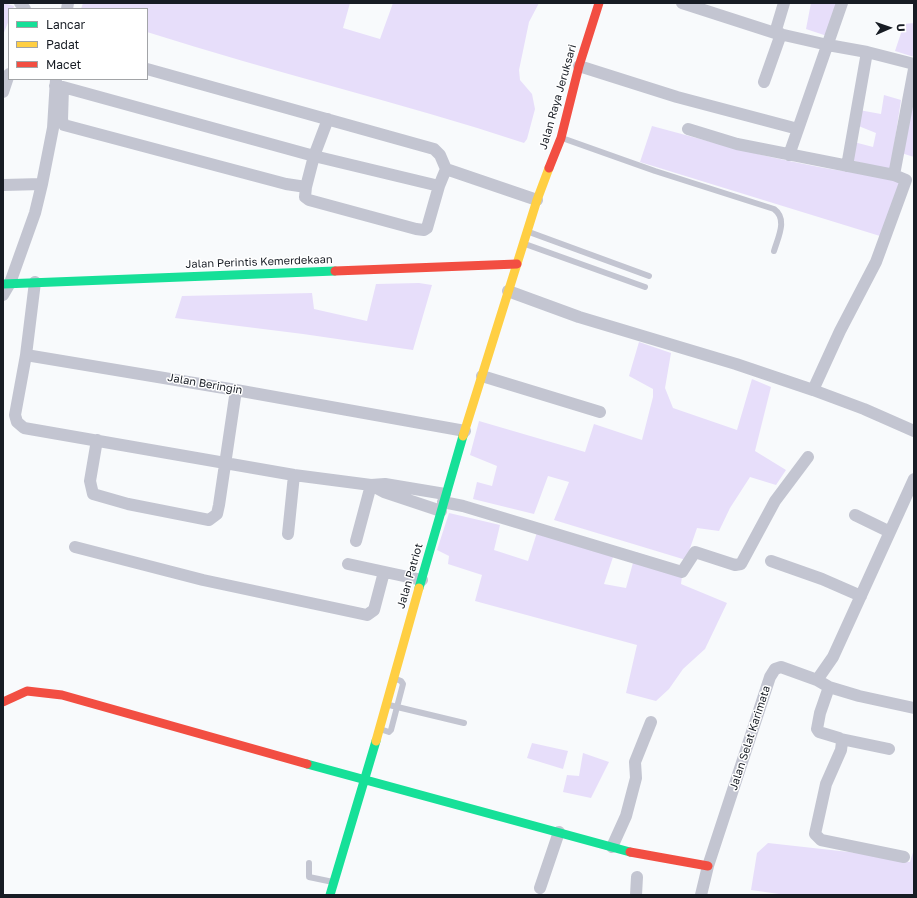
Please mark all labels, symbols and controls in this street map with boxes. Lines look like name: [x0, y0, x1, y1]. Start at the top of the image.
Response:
legend: [8, 8, 148, 80]
north arrow: [869, 8, 909, 48]
text: Lancar: [46, 17, 85, 32]
text: U: [895, 23, 908, 32]
text: Padat: [46, 37, 79, 52]
street label: Jalan Raya Jeruksari: [537, 43, 579, 151]
text: Macet: [46, 57, 81, 72]
street label: Jalan Perintis Kemerdekaan: [185, 253, 333, 271]
street label: Jalan Beringin: [167, 371, 243, 397]
street label: Jalan Patriot: [394, 542, 426, 610]
street label: Jalan Selat Karimata: [727, 684, 773, 792]

